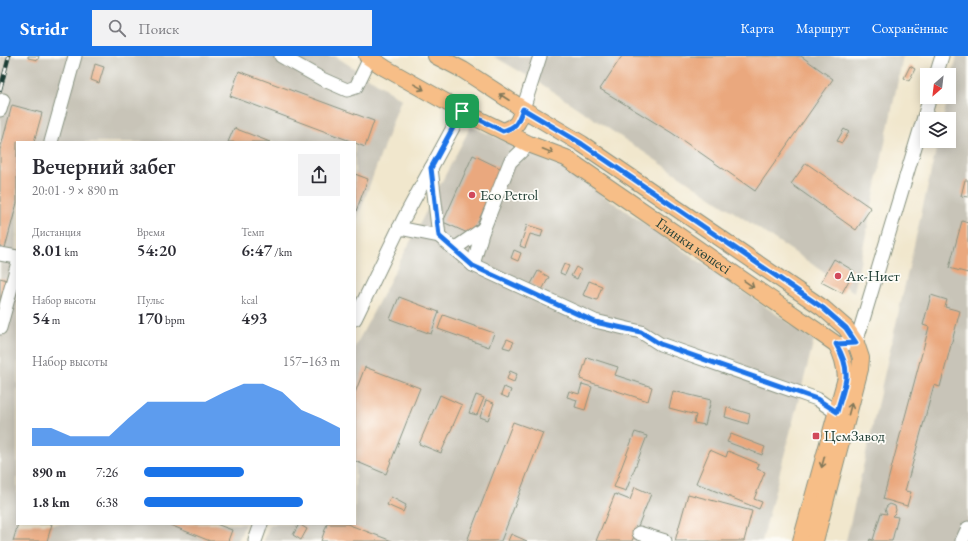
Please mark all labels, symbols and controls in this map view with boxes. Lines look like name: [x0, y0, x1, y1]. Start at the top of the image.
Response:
search box: [92, 10, 372, 46]
text: Stridr: [20, 16, 68, 41]
icon: search: [106, 17, 128, 39]
text: Поиск: [138, 19, 179, 38]
text: Карта: [741, 19, 774, 37]
text: Маршрут: [796, 19, 850, 37]
text: Сохранённые: [872, 19, 948, 37]
north arrow: [920, 68, 956, 104]
map controls: [920, 68, 956, 148]
one-way arrow: [413, 83, 425, 91]
one-way arrow: [499, 93, 510, 101]
pin: [445, 94, 479, 128]
icon: arrive: [451, 100, 473, 122]
button: layers: [920, 112, 956, 148]
one-way arrow: [541, 148, 553, 155]
text: Вечерний забег: [32, 152, 176, 181]
button: share: [298, 154, 340, 196]
text: 20:01 · 9 × 890 m: [32, 182, 119, 199]
place label: Eco Petrol: [480, 185, 539, 204]
marker: Eco Petrol: [467, 190, 477, 200]
street label: Глинки көшесі: [653, 213, 735, 278]
text: Дистанция: [32, 225, 81, 239]
text: Время: [137, 225, 165, 239]
text: Темп: [241, 225, 264, 239]
text: 8.01: [32, 239, 62, 261]
text: 54:20: [137, 239, 176, 261]
text: 6:47: [241, 239, 272, 261]
text: km: [62, 245, 78, 259]
text: /km: [272, 245, 292, 259]
place label: Ак-Ниет: [845, 266, 900, 285]
marker: Ак-Ниет: [833, 271, 843, 281]
one-way arrow: [743, 280, 754, 288]
text: Набор высоты: [32, 293, 96, 307]
text: Пульс: [137, 293, 165, 307]
text: kcal: [241, 293, 258, 307]
text: 54: [32, 307, 49, 329]
text: 170: [137, 307, 163, 329]
text: 493: [241, 307, 268, 329]
text: m: [49, 313, 60, 327]
text: bpm: [163, 313, 185, 327]
text: Набор высоты: [32, 353, 108, 370]
text: 157–163 m: [283, 353, 340, 370]
one-way arrow: [847, 402, 854, 415]
place label: ЦемЗавод: [824, 426, 885, 445]
marker: ЦемЗавод: [811, 431, 821, 441]
one-way arrow: [819, 456, 826, 469]
text: 890 m: [32, 464, 66, 481]
text: 7:26: [96, 464, 118, 481]
text: 1.8 km: [32, 494, 70, 511]
text: 6:38: [96, 494, 118, 511]

